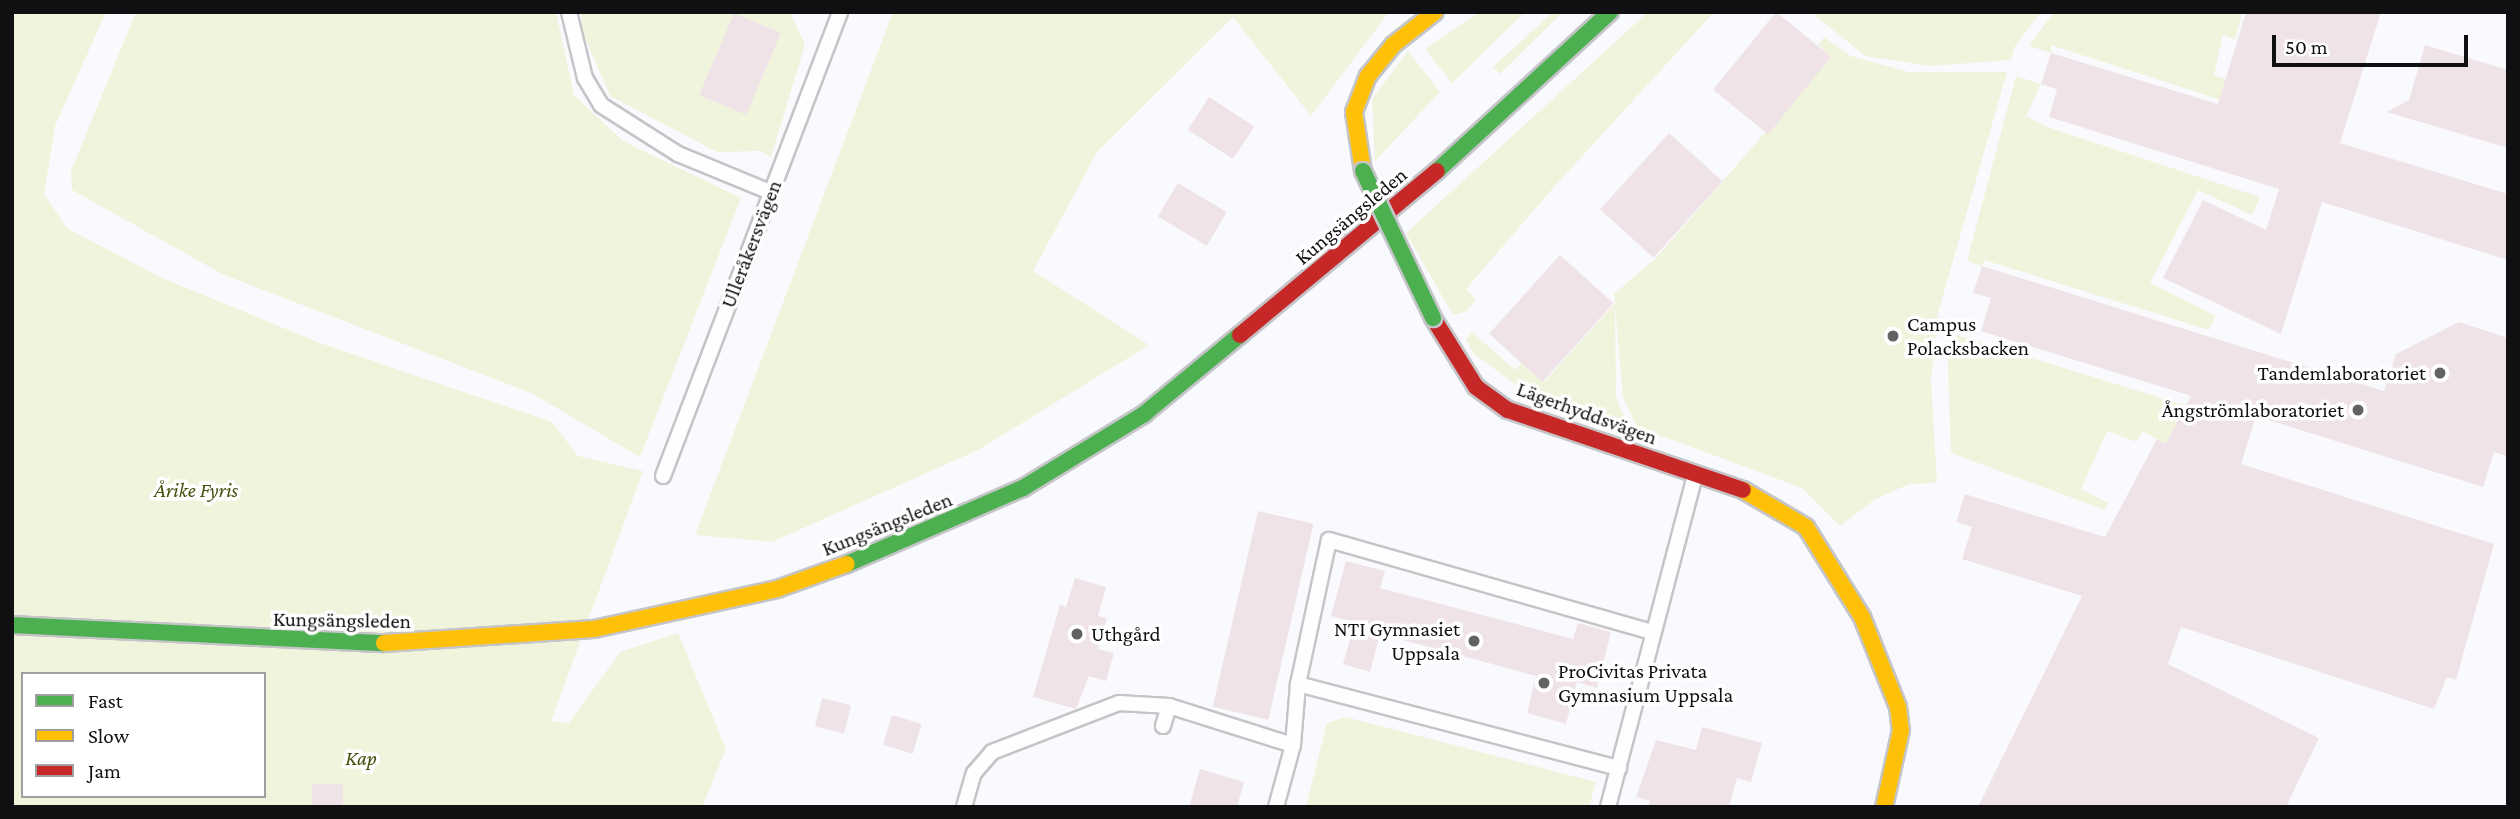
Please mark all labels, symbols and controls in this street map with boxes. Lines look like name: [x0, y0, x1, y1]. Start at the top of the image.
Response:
scale bar: [2275, 21, 2471, 65]
text: 50 m: [2285, 35, 2328, 59]
street label: Kungsängsleden: [1290, 162, 1412, 270]
street label: Ulleråkersvägen: [715, 176, 787, 312]
place label: Campus Polacksbacken: [1907, 311, 2029, 361]
marker: Campus Polacksbacken: [1885, 328, 1901, 344]
place label: Tandemlaboratoriet: [2258, 360, 2426, 386]
marker: Tandemlaboratoriet: [2432, 365, 2448, 381]
street label: Lägerhyddsvägen: [1513, 376, 1661, 450]
place label: Ångströmlaboratoriet: [2162, 397, 2344, 423]
marker: Ångströmlaboratoriet: [2350, 402, 2366, 418]
park label: Årike Fyris: [154, 477, 238, 503]
street label: Kungsängsleden: [818, 486, 956, 562]
street label: Kungsängsleden: [273, 606, 411, 634]
place label: NTI Gymnasiet Uppsala: [1334, 616, 1460, 666]
place label: Uthgård: [1091, 621, 1161, 647]
marker: Uthgård: [1069, 626, 1085, 642]
marker: NTI Gymnasiet Uppsala: [1466, 633, 1482, 649]
place label: ProCivitas Privata Gymnasium Uppsala: [1558, 658, 1733, 708]
legend: [21, 672, 266, 798]
marker: ProCivitas Privata Gymnasium Uppsala: [1536, 675, 1552, 691]
text: Fast: [88, 689, 123, 713]
text: Slow: [88, 724, 129, 748]
park label: Kap: [345, 745, 377, 771]
text: Jam: [88, 759, 121, 783]

